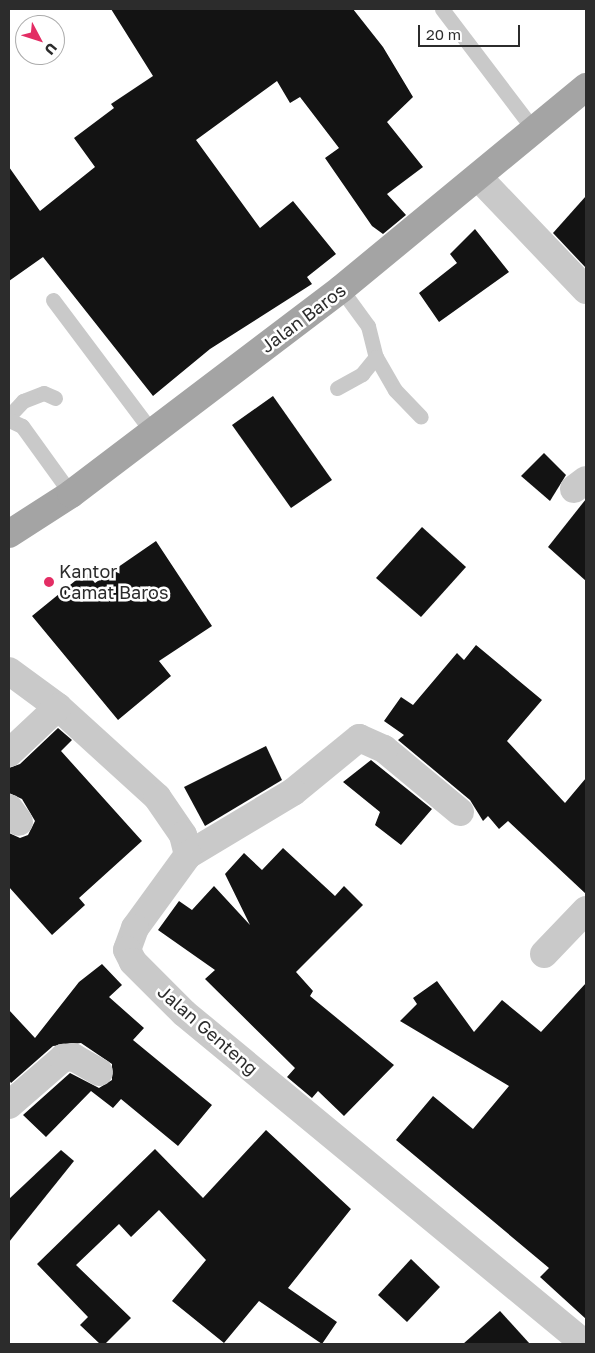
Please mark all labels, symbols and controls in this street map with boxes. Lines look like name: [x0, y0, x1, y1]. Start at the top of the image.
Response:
north arrow: [15, 15, 65, 65]
scale bar: [420, 15, 522, 47]
text: 20 m: [426, 25, 461, 43]
text: U: [41, 40, 61, 59]
street label: Jalan Baros: [256, 279, 350, 357]
place label: Kantor Camat Baros: [59, 561, 168, 604]
marker: Kantor Camat Baros: [43, 576, 55, 588]
street label: Jalan Genteng: [154, 981, 262, 1079]

